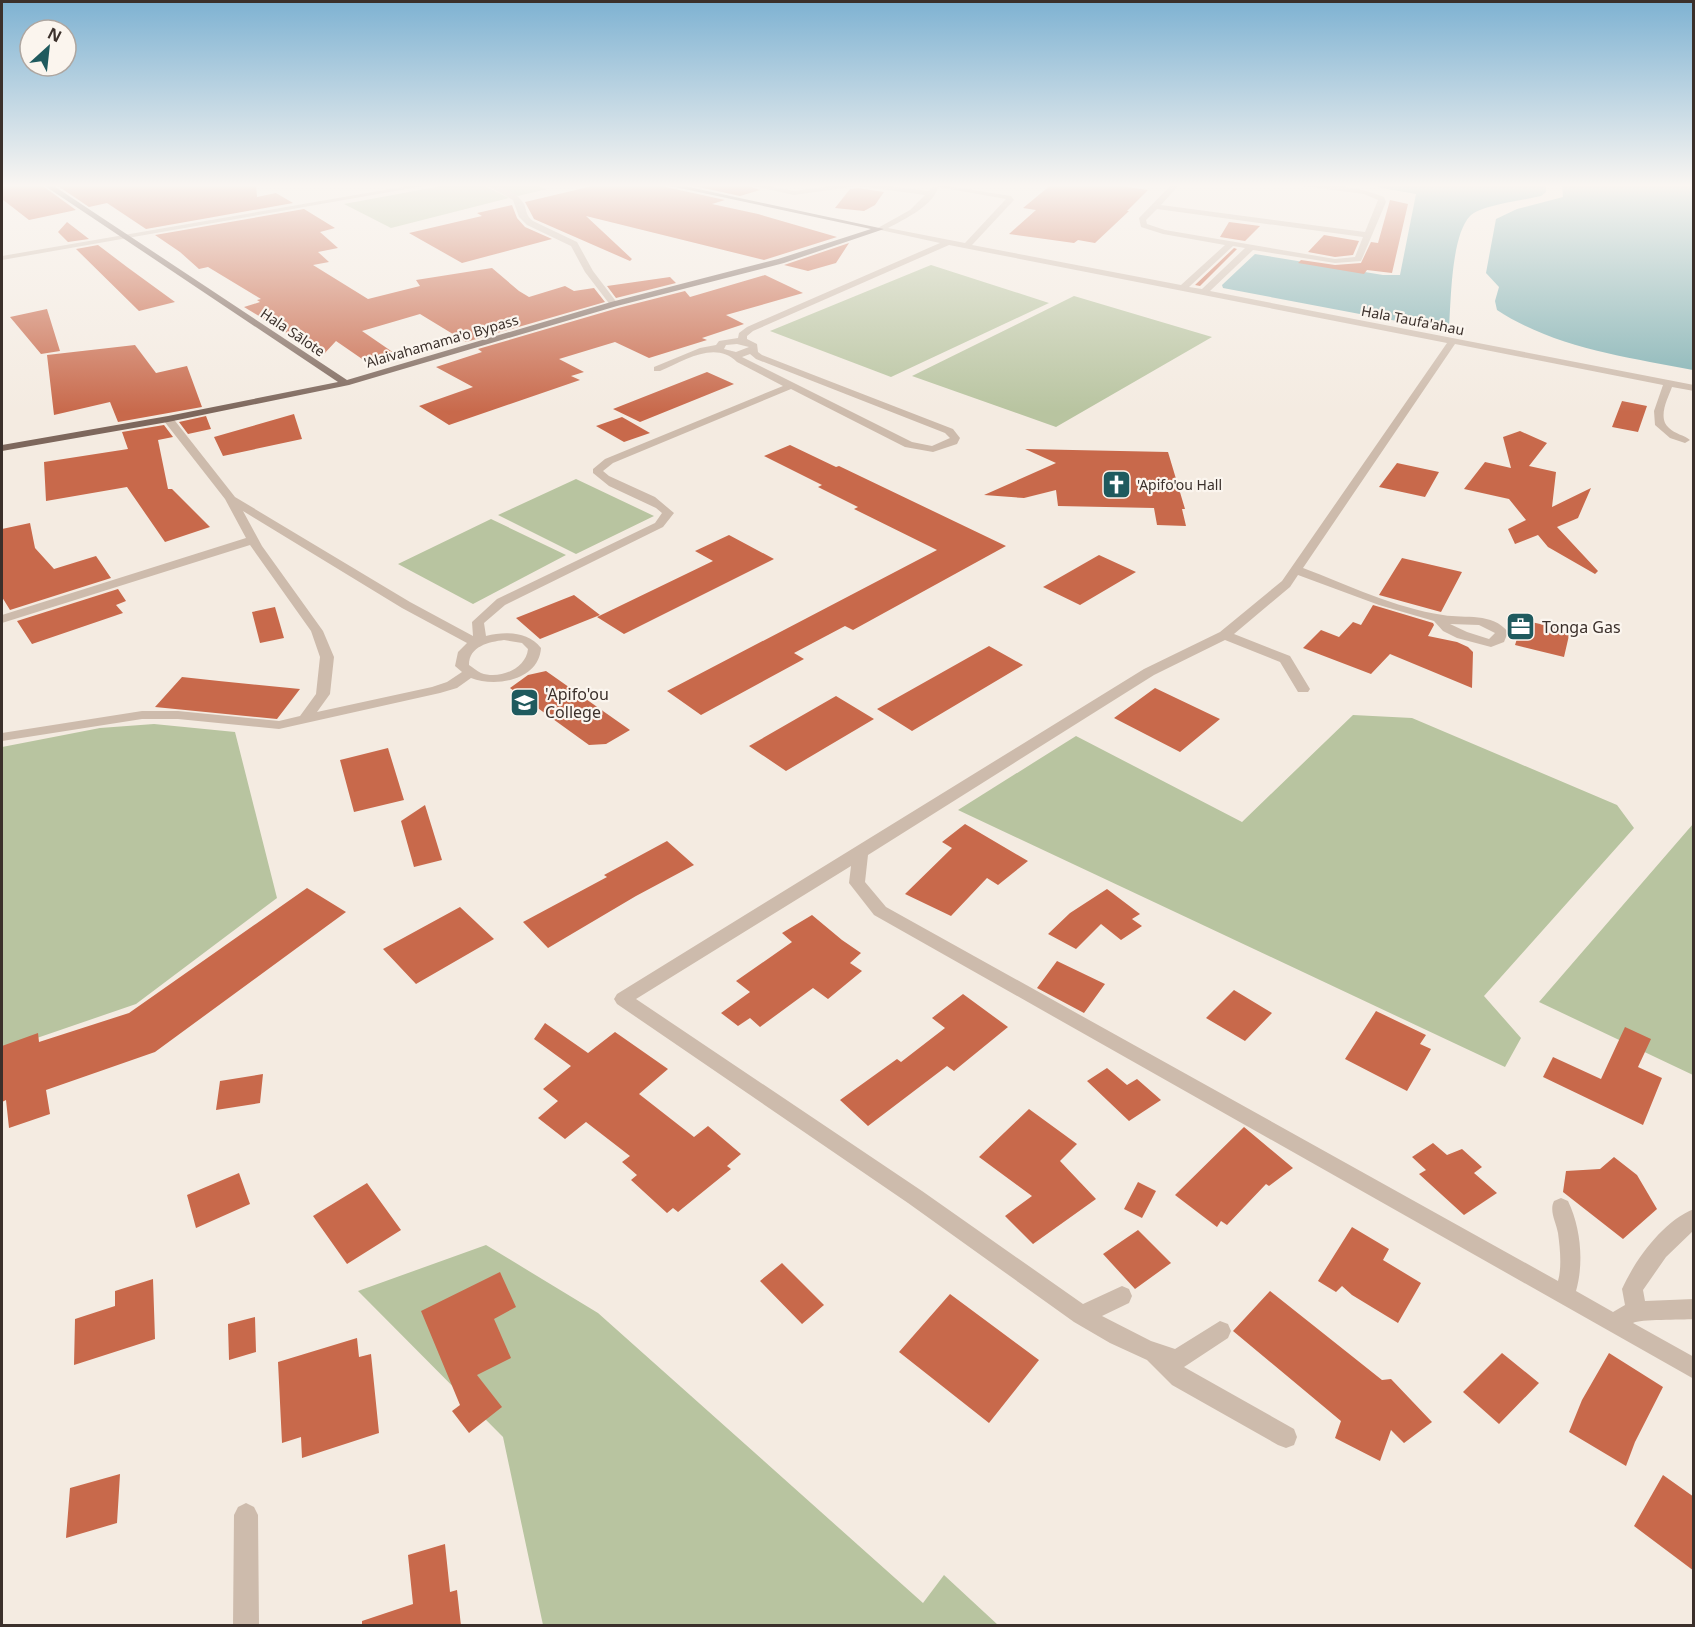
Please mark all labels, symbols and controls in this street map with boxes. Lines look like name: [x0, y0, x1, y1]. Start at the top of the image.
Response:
north arrow: [18, 18, 78, 78]
text: N: [44, 22, 66, 47]
street label: Hala Taufa'ahau: [1360, 301, 1466, 339]
street label: Hala Sālote: [257, 303, 329, 361]
street label: 'Alaivahamama'o Bypass: [362, 310, 521, 372]
church icon: 'Apifo'ou Hall: [1100, 468, 1132, 500]
place label: 'Apifo'ou Hall: [1137, 475, 1222, 494]
office icon: Tonga Gas: [1505, 611, 1537, 643]
place label: Tonga Gas: [1542, 616, 1621, 638]
place label: 'Apifo'ou College: [545, 683, 609, 723]
school or university icon: 'Apifo'ou College: [508, 687, 540, 719]

